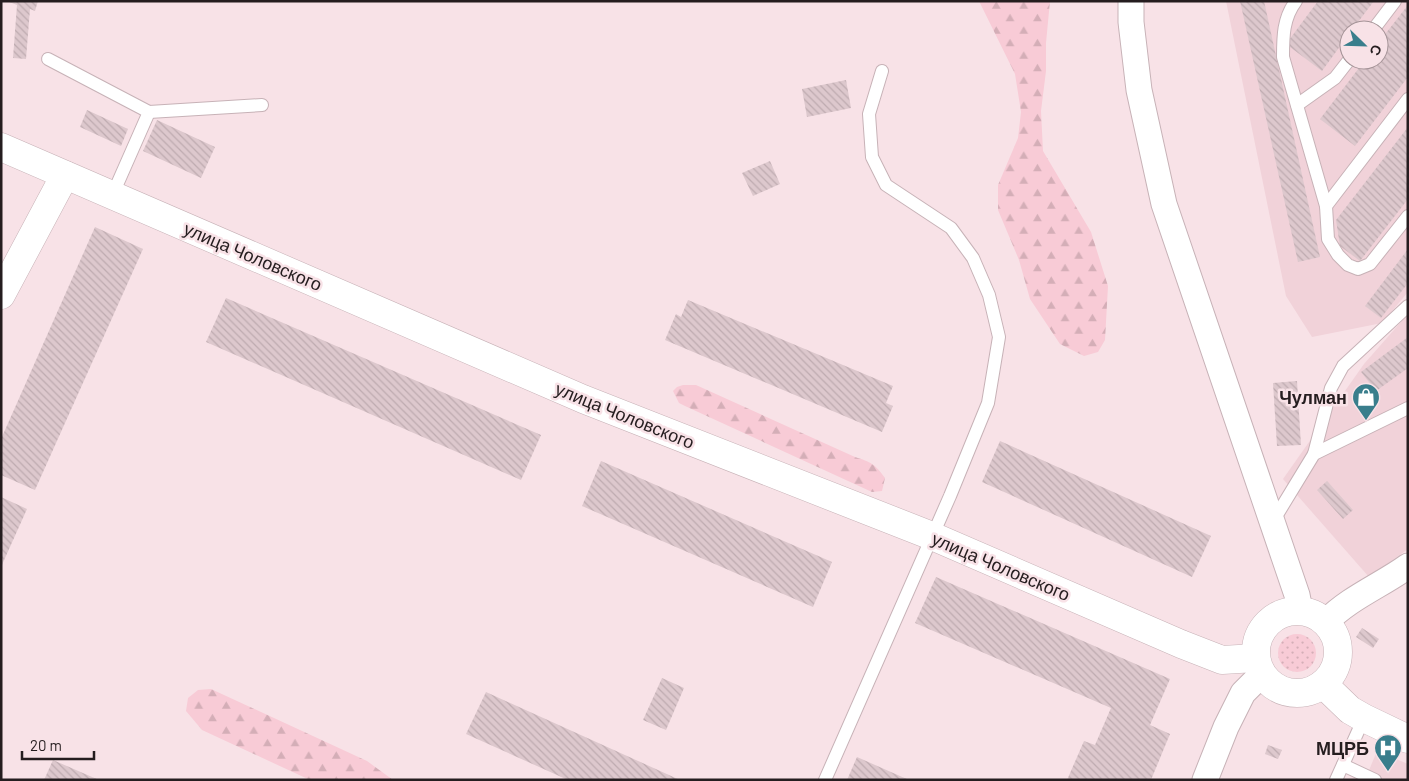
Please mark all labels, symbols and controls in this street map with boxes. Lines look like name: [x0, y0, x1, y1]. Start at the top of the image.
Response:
north arrow: [1339, 20, 1389, 70]
text: С: [1367, 42, 1386, 58]
street label: улица Чоловского: [181, 217, 325, 295]
street label: улица Чоловского: [552, 377, 698, 453]
shop icon: Чулман: [1351, 382, 1381, 421]
place label: Чулман: [1279, 386, 1347, 408]
street label: улица Чоловского: [929, 527, 1073, 605]
scale bar: [22, 728, 95, 760]
hospital icon: МЦРБ: [1373, 733, 1403, 772]
text: 20 m: [30, 736, 62, 754]
place label: МЦРБ: [1316, 737, 1369, 759]

